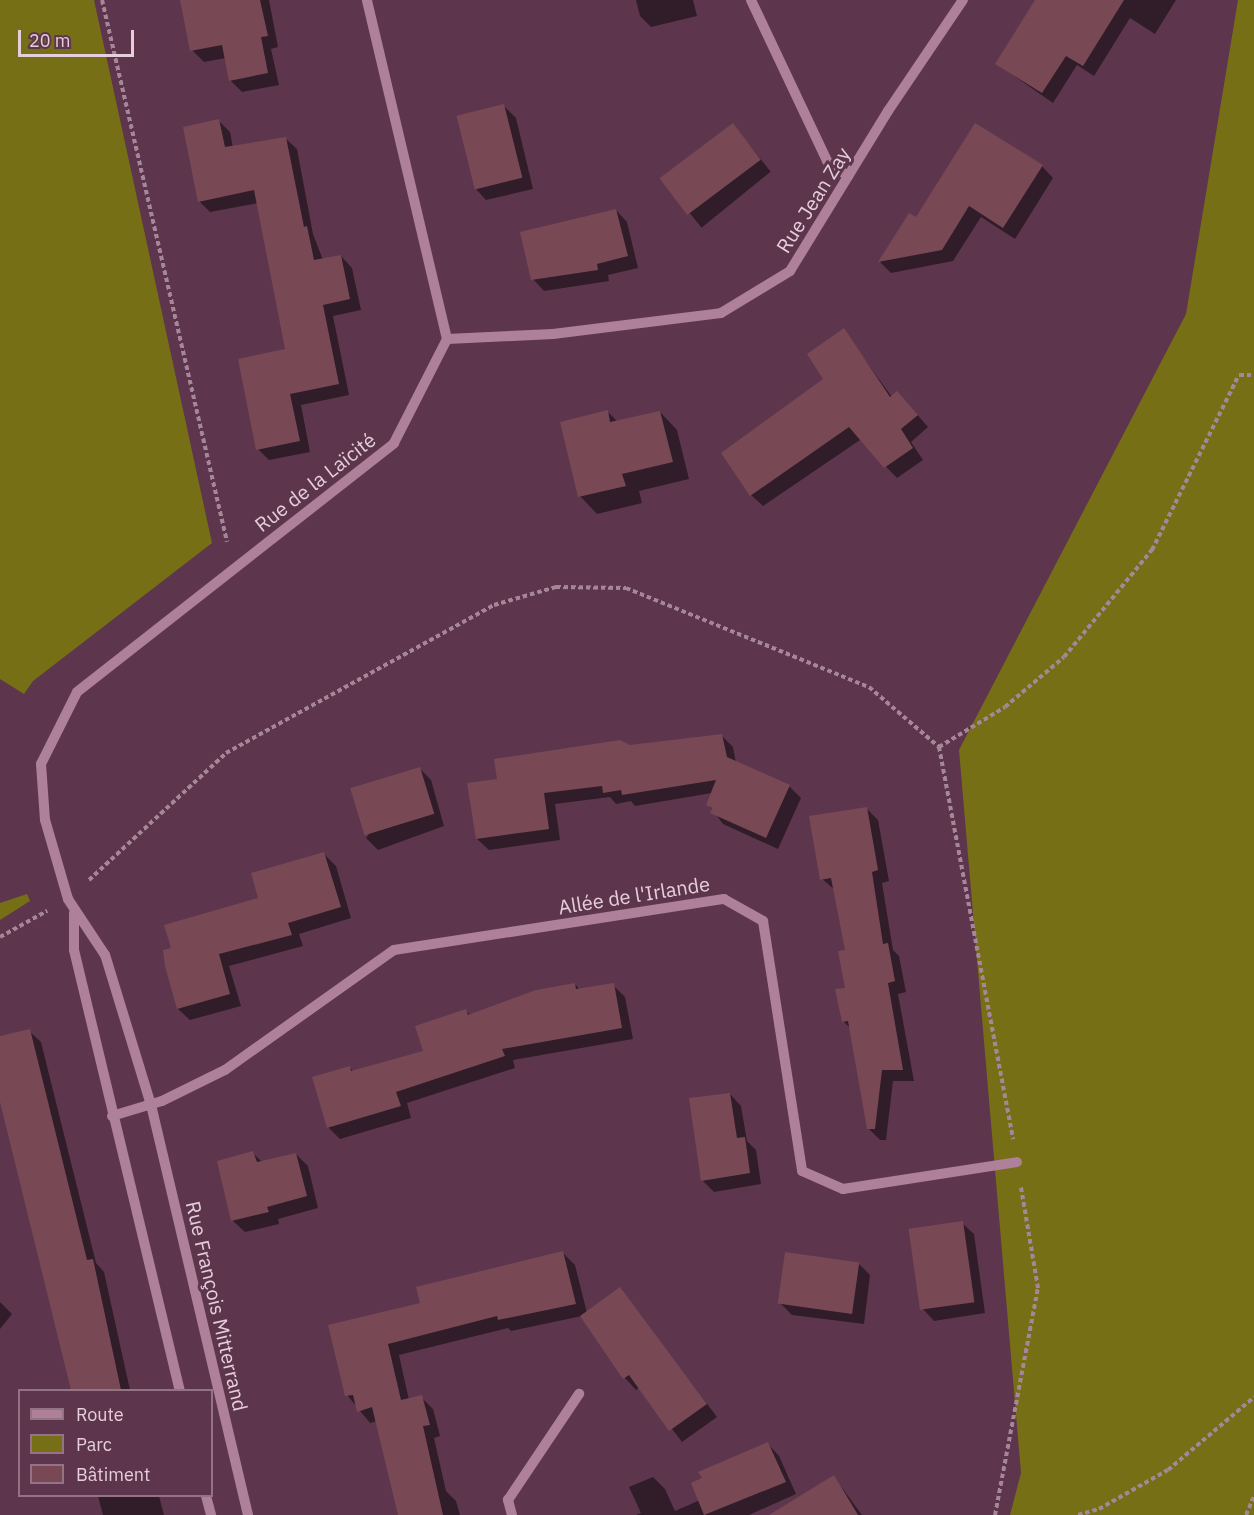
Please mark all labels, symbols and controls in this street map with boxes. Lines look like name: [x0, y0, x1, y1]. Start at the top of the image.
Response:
scale bar: [21, 18, 136, 56]
text: 20 m: [29, 29, 71, 52]
street label: Rue Jean Zay: [771, 143, 855, 257]
street label: Rue de la Laïcité: [250, 427, 380, 537]
street label: Allée de l'Irlande: [556, 871, 712, 919]
street label: Rue François Mitterrand: [181, 1199, 253, 1413]
legend: [18, 1389, 213, 1497]
text: Route: [76, 1403, 124, 1426]
text: Parc: [76, 1433, 112, 1456]
text: Bâtiment: [76, 1463, 150, 1486]

